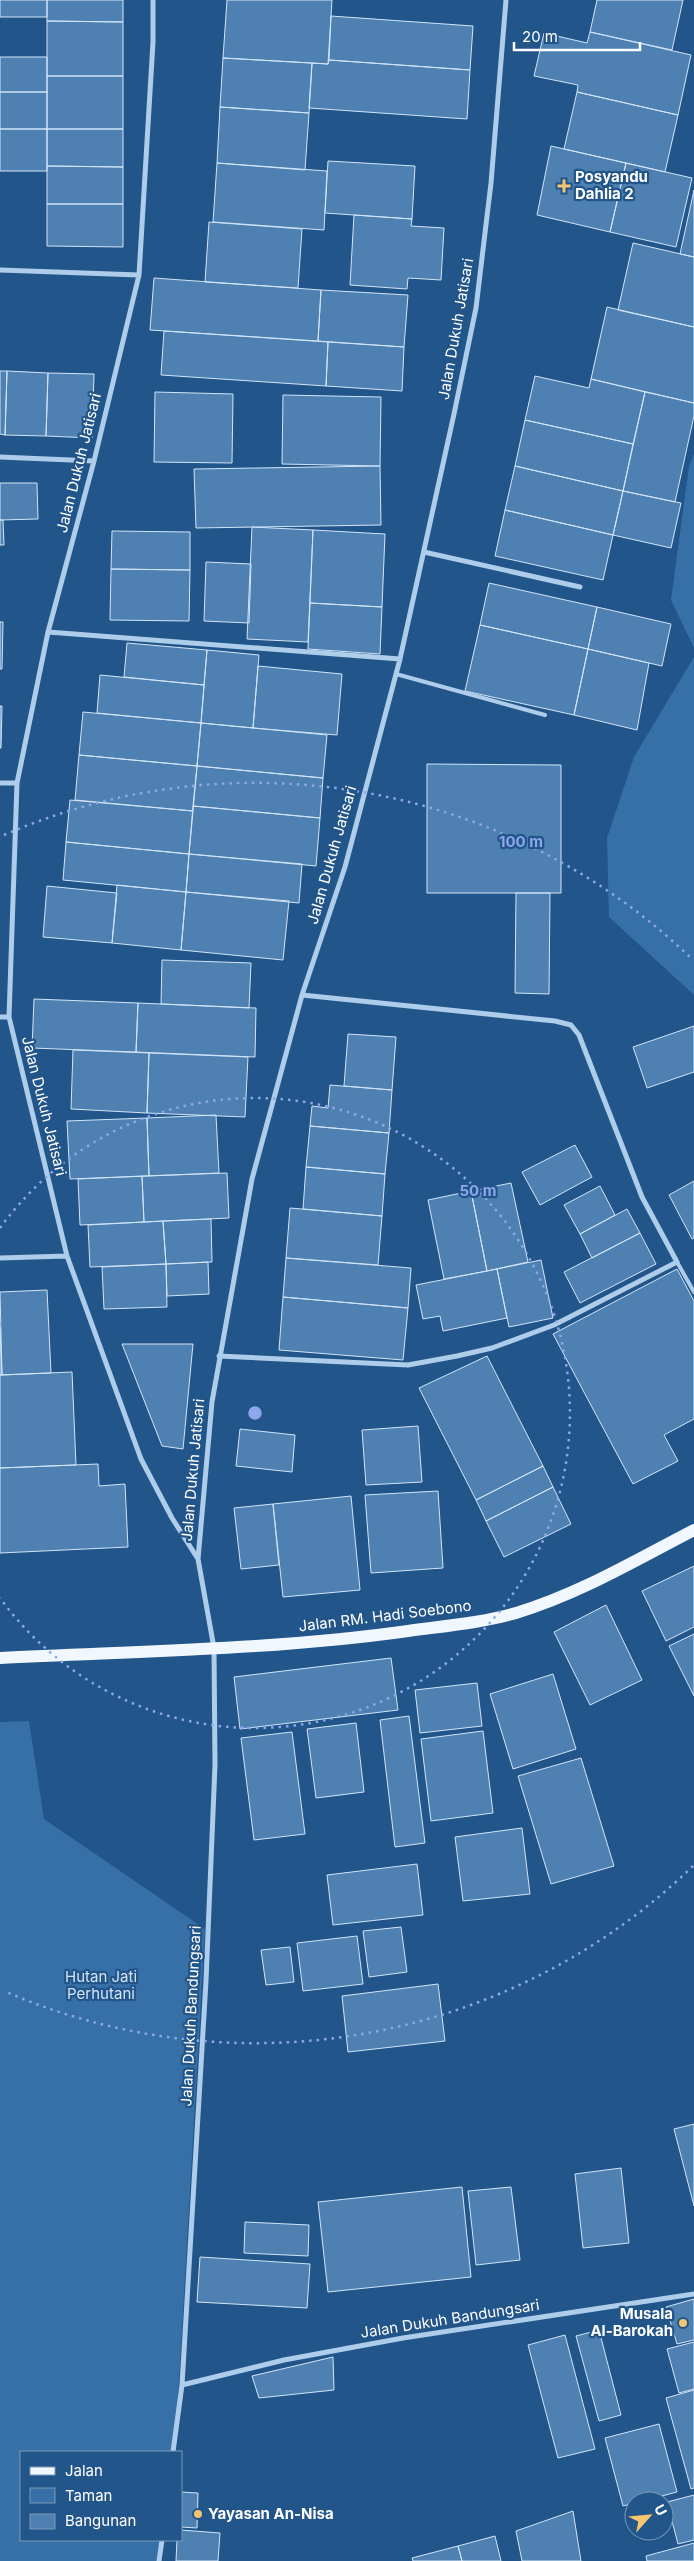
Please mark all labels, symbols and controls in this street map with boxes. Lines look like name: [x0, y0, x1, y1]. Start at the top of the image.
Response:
scale bar: [514, 20, 640, 52]
text: 20 m: [522, 27, 558, 46]
place label: Posyandu Dahlia 2: [575, 167, 648, 203]
marker: Posyandu Dahlia 2: [557, 179, 571, 193]
street label: Jalan Dukuh Jatisari: [434, 257, 477, 401]
street label: Jalan Dukuh Jatisari: [52, 391, 105, 535]
street label: Jalan Dukuh Jatisari: [303, 783, 360, 926]
text: 100 m: [499, 832, 543, 851]
street label: Jalan Dukuh Jatisari: [18, 1034, 71, 1178]
text: 50 m: [460, 1181, 496, 1200]
street label: Jalan Dukuh Jatisari: [177, 1398, 208, 1542]
centre of rings: [246, 1404, 264, 1422]
street label: Jalan RM. Hadi Soebono: [297, 1595, 472, 1636]
street label: Jalan Dukuh Bandungsari: [176, 1925, 205, 2107]
park label: Hutan Jati Perhutani: [65, 1967, 137, 2003]
street label: Jalan Dukuh Bandungsari: [359, 2295, 541, 2342]
place label: Musala Al-Barokah: [590, 2304, 673, 2340]
marker: Musala Al-Barokah: [677, 2317, 689, 2329]
legend: [20, 2451, 182, 2541]
text: Jalan: [65, 2461, 103, 2480]
text: Taman: [65, 2486, 112, 2505]
north arrow: [624, 2491, 674, 2541]
text: U: [651, 2501, 671, 2518]
place label: Yayasan An-Nisa: [208, 2504, 334, 2523]
marker: Yayasan An-Nisa: [192, 2508, 204, 2520]
text: Bangunan: [65, 2511, 136, 2530]

